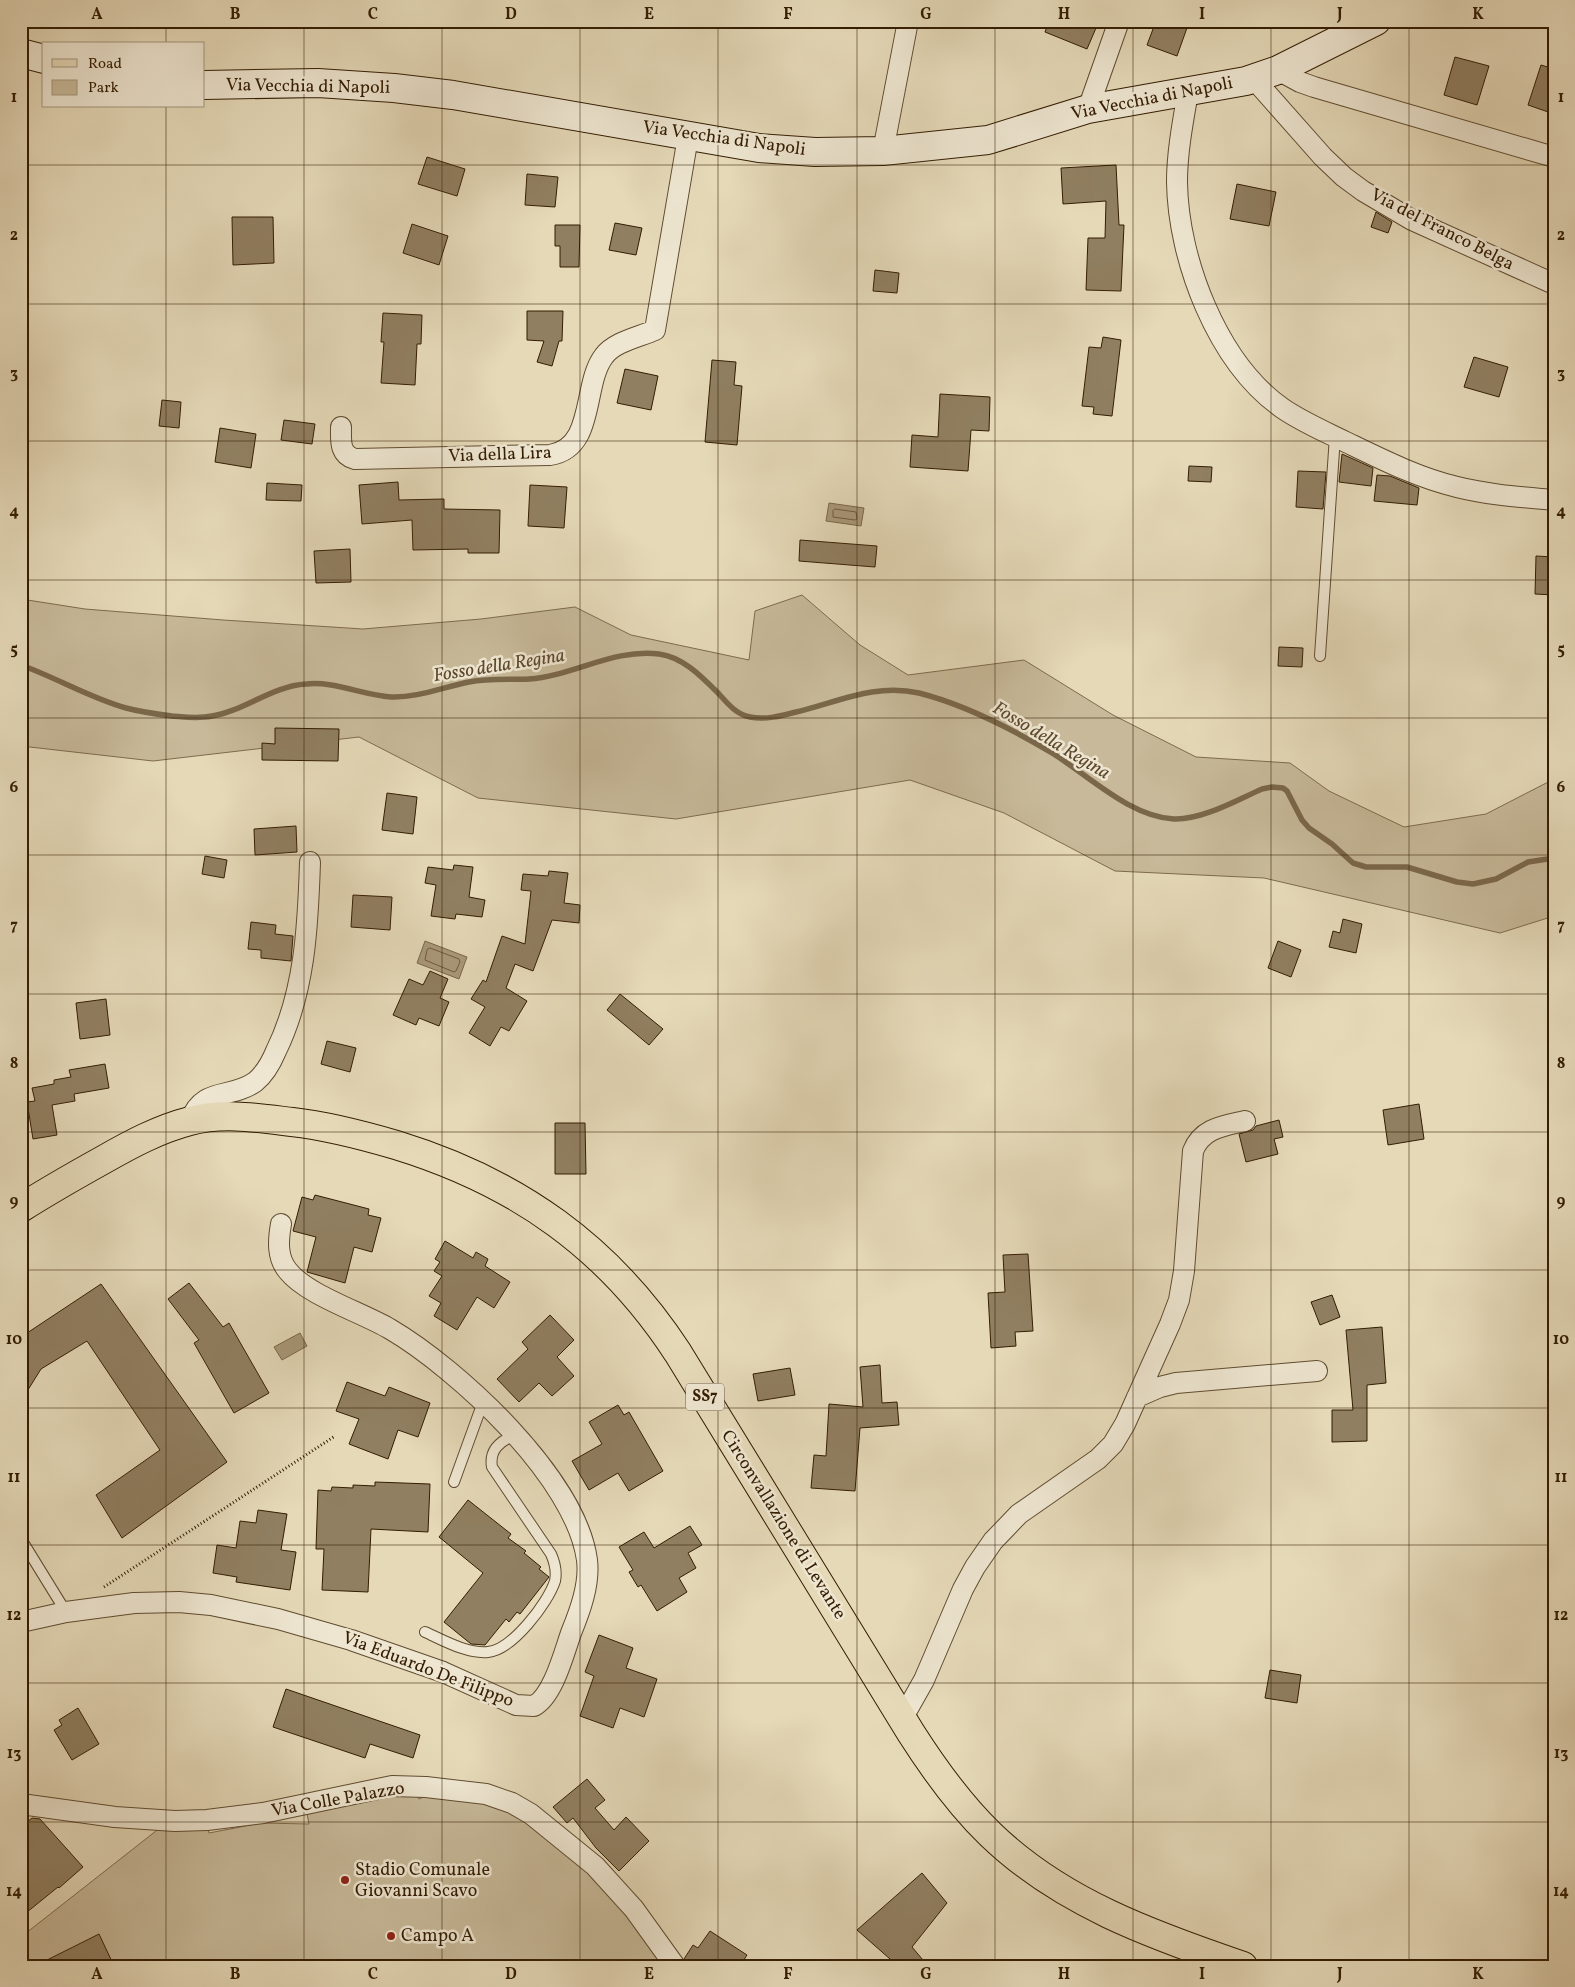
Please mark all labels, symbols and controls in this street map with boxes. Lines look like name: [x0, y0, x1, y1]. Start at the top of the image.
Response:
text: A: [91, 4, 103, 26]
text: B: [230, 4, 241, 26]
text: C: [368, 4, 378, 26]
text: D: [505, 4, 517, 26]
text: E: [644, 4, 654, 26]
text: F: [783, 4, 793, 26]
text: G: [920, 4, 932, 26]
text: H: [1058, 4, 1070, 26]
text: I: [1199, 4, 1205, 26]
text: J: [1336, 4, 1343, 26]
text: K: [1472, 4, 1484, 26]
legend: [42, 42, 205, 108]
text: Road: [88, 54, 122, 75]
street label: Via Vecchia di Napoli: [1069, 71, 1235, 127]
street label: Via Vecchia di Napoli: [226, 73, 390, 101]
text: Park: [88, 78, 119, 99]
text: 1: [11, 87, 17, 109]
text: 1: [1558, 87, 1564, 109]
street label: Via Vecchia di Napoli: [641, 115, 807, 163]
street label: Via del Franco Belga: [1366, 183, 1518, 277]
text: 2: [10, 225, 18, 247]
text: 2: [1557, 225, 1565, 247]
text: 3: [10, 363, 18, 385]
text: 3: [1557, 363, 1565, 385]
street label: Via della Lira: [448, 441, 552, 469]
text: 4: [9, 501, 19, 523]
text: 4: [1556, 501, 1566, 523]
text: 5: [10, 639, 18, 661]
text: 5: [1557, 639, 1565, 661]
water label: Fosso della Regina: [431, 643, 567, 689]
water label: Fosso della Regina: [987, 696, 1115, 786]
text: 6: [10, 777, 19, 799]
text: 6: [1557, 777, 1566, 799]
text: 7: [10, 915, 18, 937]
text: 7: [1557, 915, 1565, 937]
text: 8: [10, 1053, 18, 1075]
text: 8: [1557, 1053, 1565, 1075]
text: 9: [10, 1191, 19, 1213]
text: 9: [1557, 1191, 1566, 1213]
text: 10: [6, 1329, 22, 1351]
text: 10: [1553, 1329, 1569, 1351]
road number: SS7: [686, 1384, 724, 1410]
street label: Circonvallazione di Levante: [714, 1426, 852, 1624]
text: 11: [8, 1467, 20, 1489]
text: 11: [1555, 1467, 1567, 1489]
text: 12: [7, 1605, 21, 1627]
text: 12: [1554, 1605, 1568, 1627]
street label: Via Eduardo De Filippo: [339, 1626, 517, 1714]
text: 13: [7, 1743, 21, 1765]
text: 13: [1554, 1743, 1568, 1765]
street label: Via Colle Palazzo: [269, 1776, 407, 1824]
place label: Stadio Comunale Giovanni Scavo: [355, 1858, 490, 1904]
marker: Stadio Comunale Giovanni Scavo: [339, 1874, 351, 1886]
text: 14: [6, 1881, 22, 1903]
text: 14: [1553, 1881, 1569, 1903]
place label: Campo A: [401, 1924, 474, 1949]
marker: Campo A: [385, 1930, 397, 1942]
text: A: [91, 1964, 103, 1986]
text: B: [230, 1964, 241, 1986]
text: C: [368, 1964, 378, 1986]
text: D: [505, 1964, 517, 1986]
text: E: [644, 1964, 654, 1986]
text: F: [783, 1964, 793, 1986]
text: G: [920, 1964, 932, 1986]
text: H: [1058, 1964, 1070, 1986]
text: I: [1199, 1964, 1205, 1986]
text: J: [1336, 1964, 1343, 1986]
text: K: [1472, 1964, 1484, 1986]

